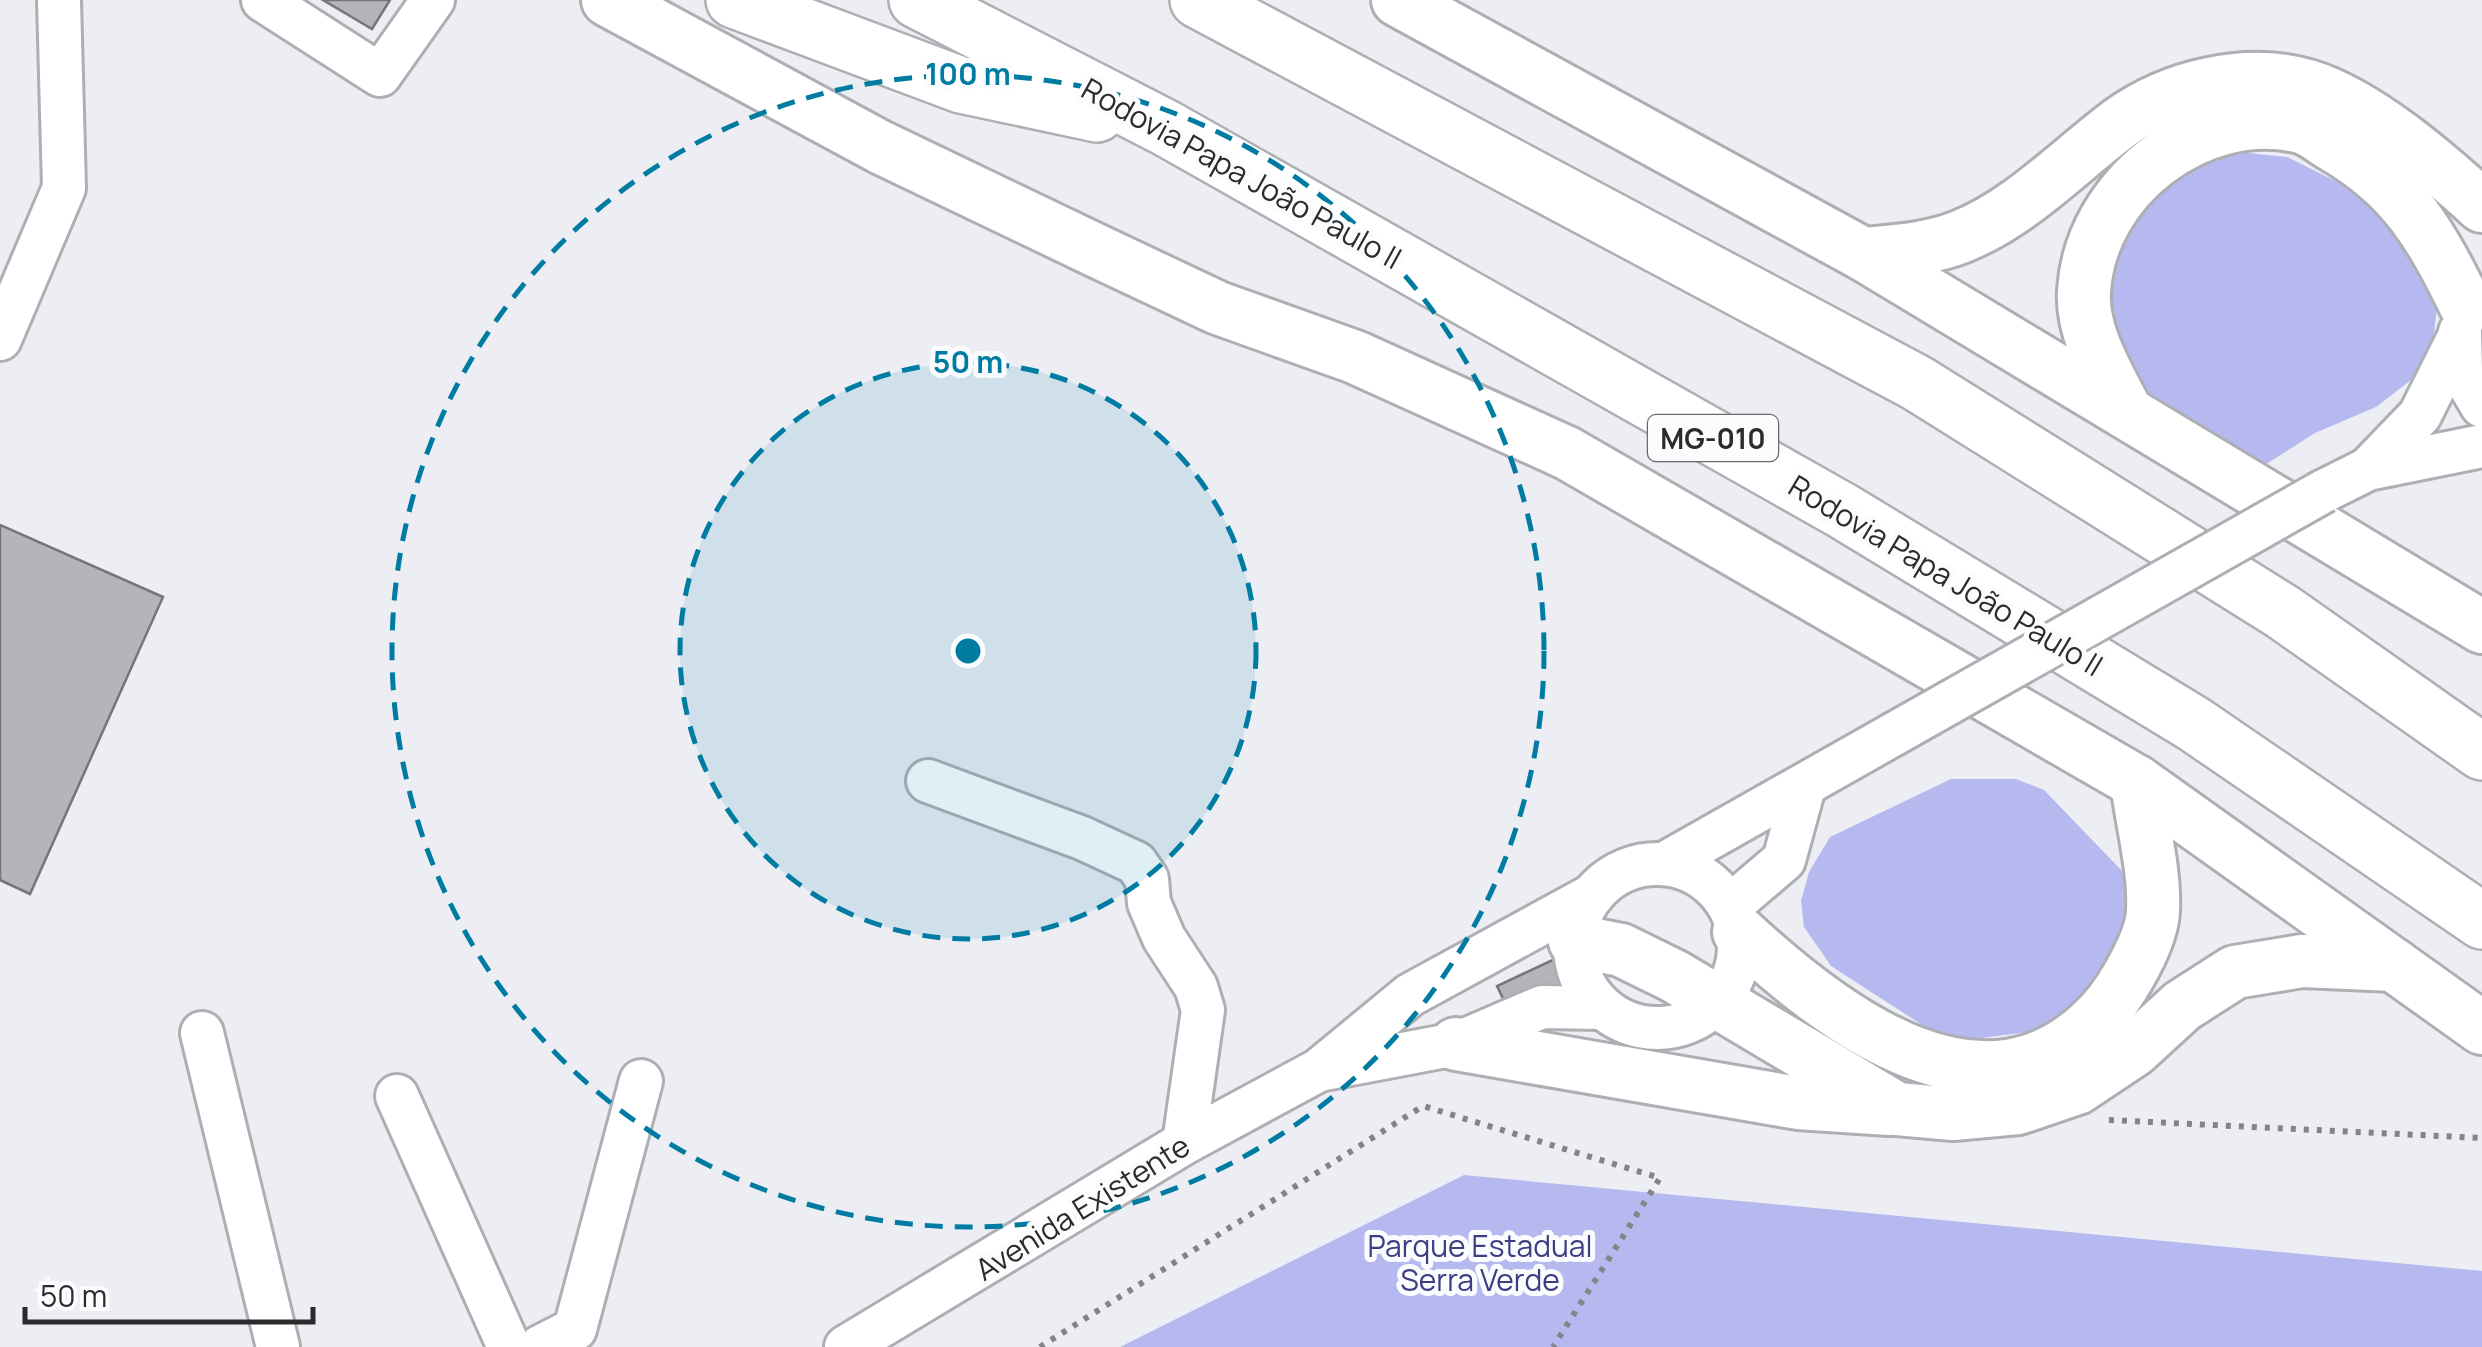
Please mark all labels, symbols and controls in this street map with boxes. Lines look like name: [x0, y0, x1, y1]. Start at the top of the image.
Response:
text: 100 m: [925, 53, 1011, 94]
street label: Rodovia Papa João Paulo II: [1075, 68, 1409, 278]
text: 50 m: [933, 341, 1003, 382]
road number: MG-010: [1648, 415, 1778, 461]
street label: Rodovia Papa João Paulo II: [1781, 465, 2111, 685]
centre of rings: [950, 633, 986, 669]
street label: Avenida Existente: [967, 1125, 1197, 1289]
park label: Parque Estadual Serra Verde: [1368, 1225, 1592, 1300]
scale bar: [25, 1262, 312, 1324]
text: 50 m: [40, 1275, 107, 1316]

